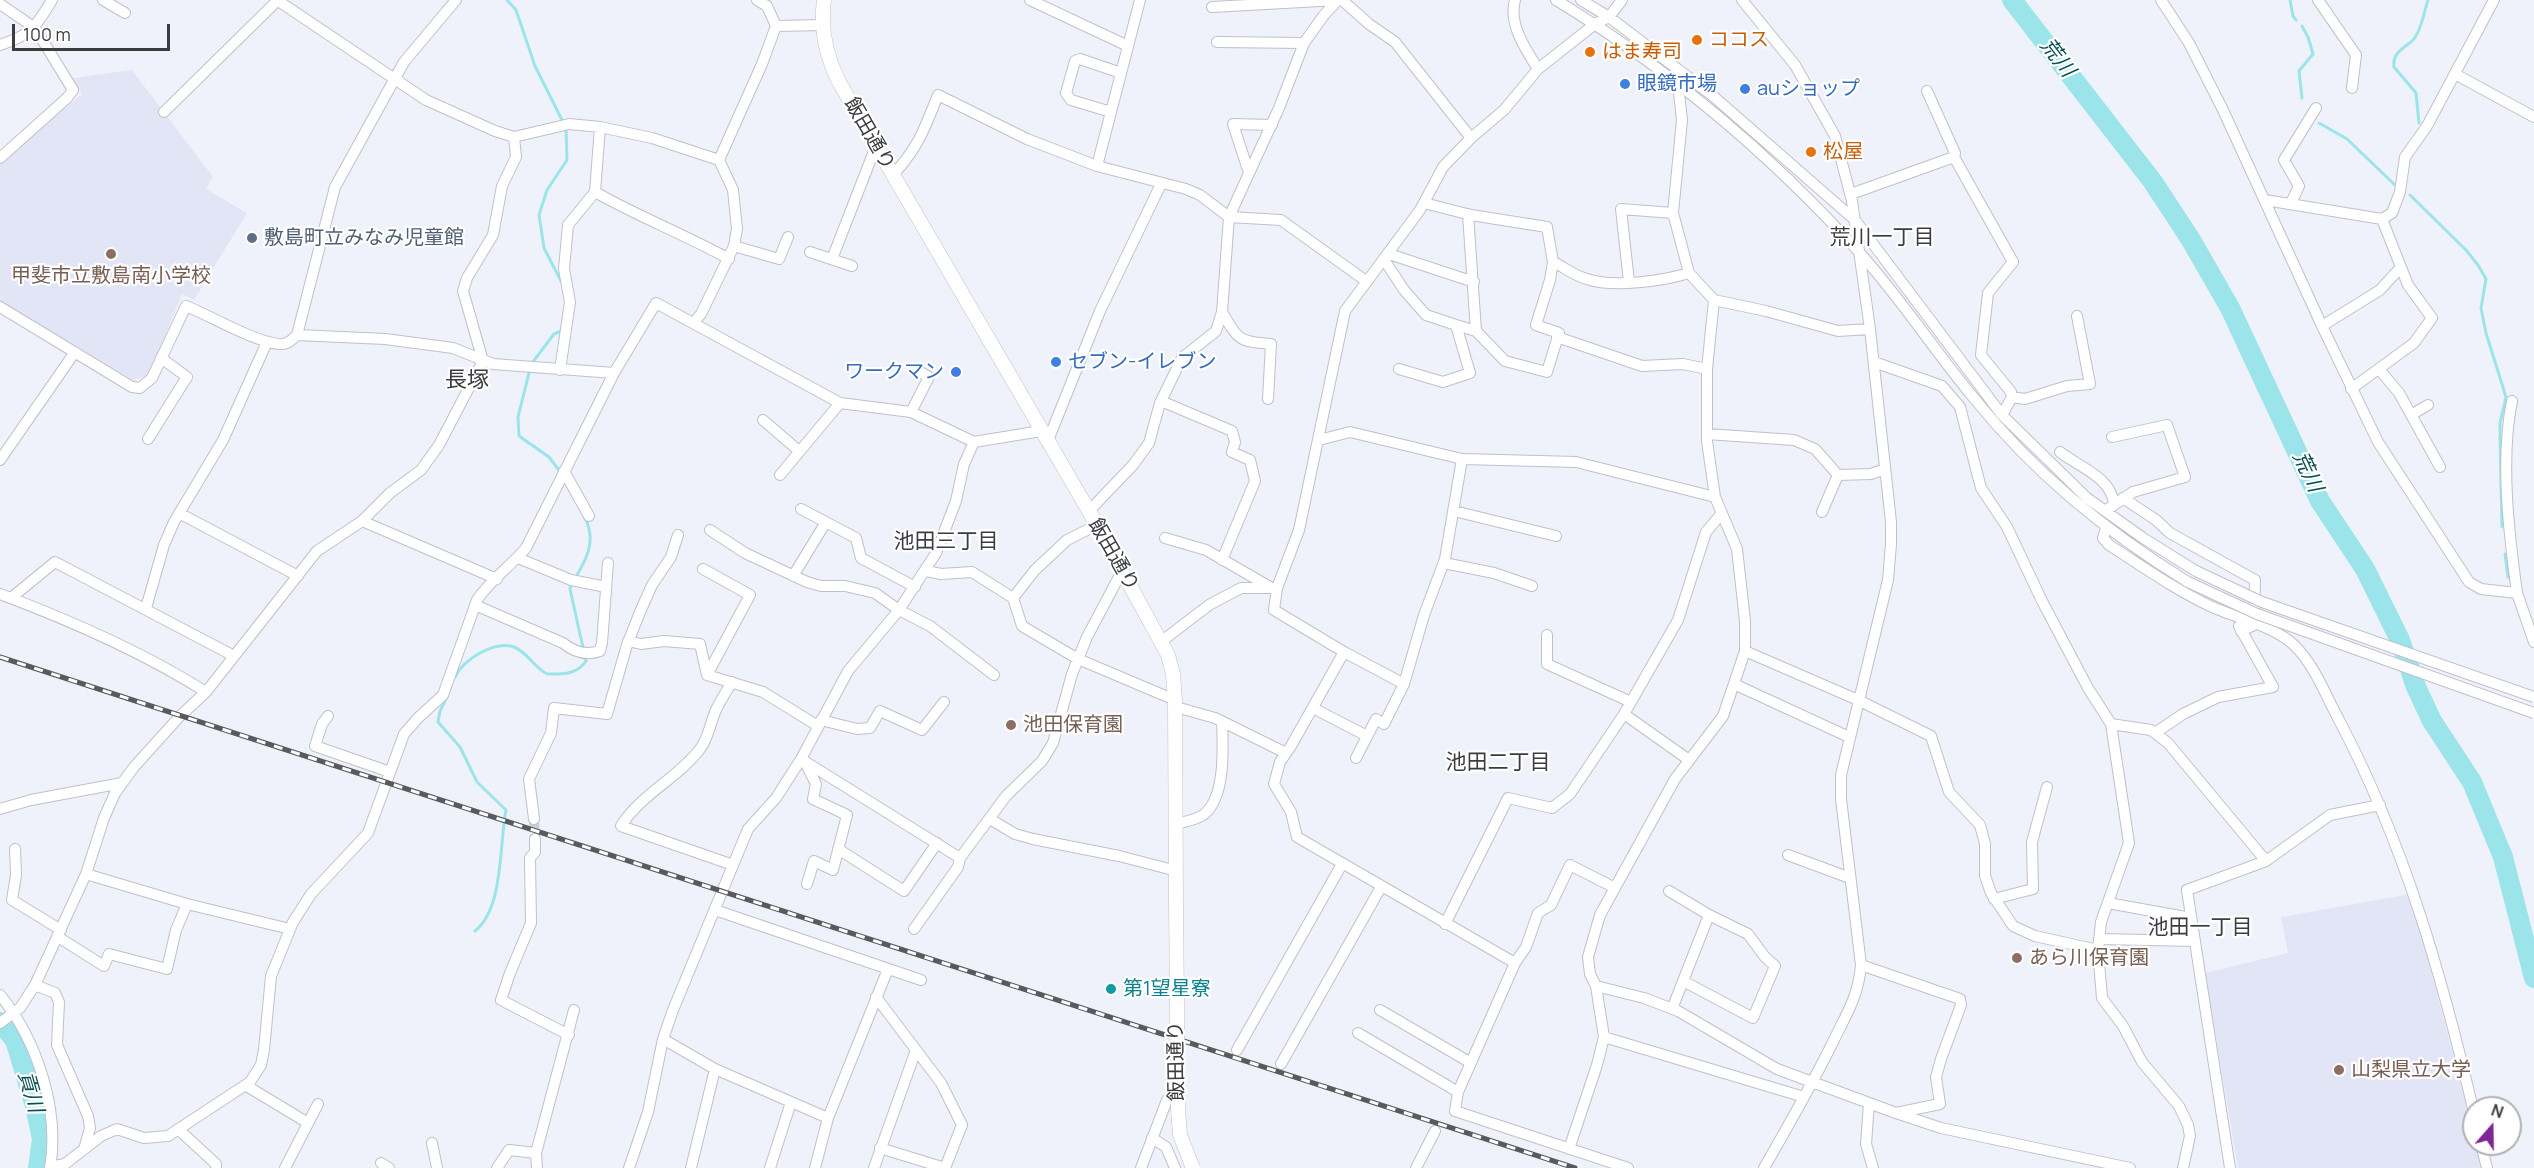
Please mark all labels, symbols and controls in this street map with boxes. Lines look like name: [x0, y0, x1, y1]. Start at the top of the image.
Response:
scale bar: [15, 12, 172, 50]
text: 100 m: [23, 22, 71, 46]
place label: ココス: [1709, 28, 1769, 52]
marker: ココス: [1690, 33, 1704, 47]
water label: 荒川: [2034, 34, 2080, 82]
place label: はま寿司: [1602, 40, 1682, 64]
marker: はま寿司: [1583, 45, 1597, 59]
place label: 眼鏡市場: [1637, 72, 1717, 96]
marker: 眼鏡市場: [1618, 77, 1632, 91]
place label: auショップ: [1757, 77, 1860, 101]
marker: auショップ: [1738, 82, 1752, 96]
street label: 飯田通り: [839, 93, 899, 175]
place label: 松屋: [1823, 140, 1863, 164]
marker: 松屋: [1804, 145, 1818, 159]
district label: 荒川一丁目: [1830, 225, 1934, 251]
place label: 敷島町立みなみ児童館: [264, 226, 464, 250]
marker: 敷島町立みなみ児童館: [245, 231, 259, 245]
marker: 甲斐市立敷島南小学校: [104, 247, 118, 261]
place label: 甲斐市立敷島南小学校: [11, 264, 211, 288]
place label: セブン-イレブン: [1068, 350, 1216, 374]
marker: セブン-イレブン: [1049, 355, 1063, 369]
place label: ワークマン: [844, 360, 944, 384]
marker: ワークマン: [949, 365, 963, 379]
district label: 長塚: [445, 368, 489, 394]
water label: 荒川: [2287, 448, 2327, 496]
street label: 飯田通り: [1083, 514, 1143, 596]
district label: 池田三丁目: [894, 529, 998, 555]
place label: 池田保育園: [1023, 713, 1123, 737]
marker: 池田保育園: [1004, 718, 1018, 732]
district label: 池田二丁目: [1446, 750, 1550, 776]
district label: 池田一丁目: [2148, 915, 2252, 941]
place label: あら川保育園: [2029, 946, 2149, 970]
marker: あら川保育園: [2010, 951, 2024, 965]
place label: 第1望星寮: [1123, 977, 1211, 1001]
marker: 第1望星寮: [1104, 982, 1118, 996]
street label: 飯田通り: [1164, 1021, 1190, 1101]
place label: 山梨県立大学: [2351, 1058, 2471, 1082]
marker: 山梨県立大学: [2332, 1063, 2346, 1077]
water label: 貢川: [12, 1068, 48, 1116]
north arrow: [2462, 1096, 2522, 1156]
text: N: [2488, 1099, 2507, 1123]

